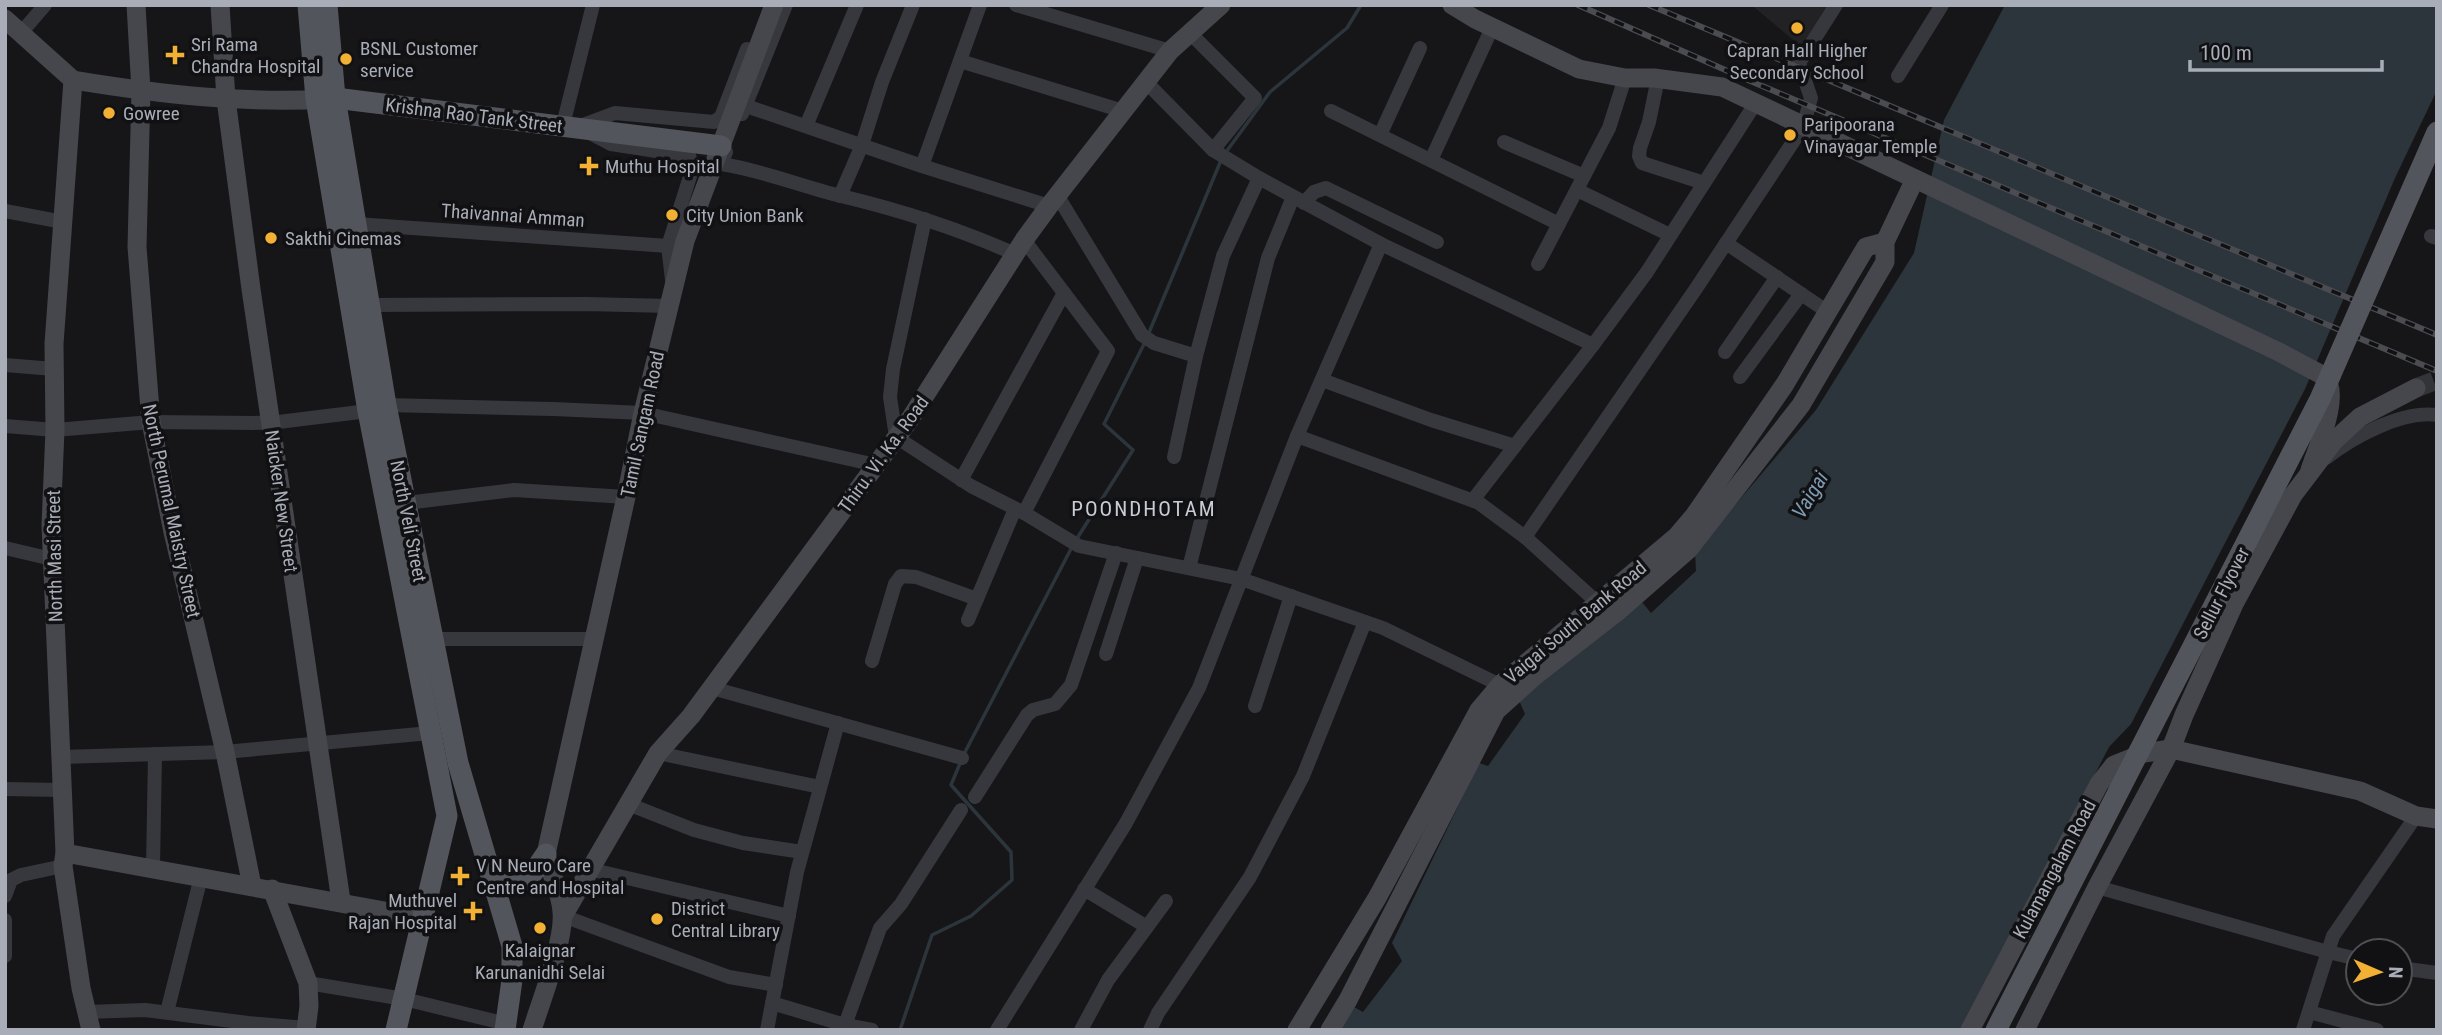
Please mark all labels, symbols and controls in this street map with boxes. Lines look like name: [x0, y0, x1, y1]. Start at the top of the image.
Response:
marker: Capran Hall Higher Secondary School: [1789, 20, 1805, 36]
scale bar: [2190, 28, 2382, 72]
place label: Sri Rama Chandra Hospital: [191, 33, 320, 78]
place label: BSNL Customer service: [360, 37, 478, 82]
place label: Capran Hall Higher Secondary School: [1727, 39, 1868, 84]
text: 100 m: [2200, 41, 2252, 65]
marker: Sri Rama Chandra Hospital: [165, 45, 185, 65]
marker: BSNL Customer service: [338, 51, 354, 67]
street label: Krishna Rao Tank Street: [384, 93, 564, 138]
place label: Gowree: [123, 102, 180, 125]
marker: Gowree: [101, 105, 117, 121]
place label: Paripoorana Vinayagar Temple: [1804, 113, 1937, 158]
marker: Paripoorana Vinayagar Temple: [1782, 127, 1798, 143]
place label: Muthu Hospital: [605, 155, 720, 178]
marker: Muthu Hospital: [579, 156, 599, 176]
street label: Thaivannai Amman: [440, 199, 585, 232]
place label: City Union Bank: [686, 204, 804, 227]
marker: City Union Bank: [664, 207, 680, 223]
place label: Sakthi Cinemas: [285, 227, 401, 250]
marker: Sakthi Cinemas: [263, 230, 279, 246]
street label: Tamil Sangam Road: [616, 349, 669, 499]
street label: Thiru. Vi. Ka. Road: [833, 391, 934, 517]
street label: North Perumal Maistry Street: [138, 402, 205, 620]
street label: Naicker New Street: [260, 428, 303, 574]
street label: North Veli Street: [385, 458, 432, 584]
water label: Vaigai: [1787, 467, 1833, 523]
street label: North Masi Street: [42, 490, 67, 622]
district label: POONDHOTAM: [1071, 497, 1217, 521]
street label: Sellur Flyover: [2188, 543, 2255, 643]
street label: Vaigai South Bank Road: [1500, 556, 1651, 689]
street label: Kulamangalam Road: [2008, 796, 2101, 943]
place label: V N Neuro Care Centre and Hospital: [476, 854, 624, 899]
marker: V N Neuro Care Centre and Hospital: [450, 866, 470, 886]
place label: Muthuvel Rajan Hospital: [348, 889, 457, 934]
place label: District Central Library: [671, 897, 780, 942]
marker: Muthuvel Rajan Hospital: [463, 901, 483, 921]
marker: District Central Library: [649, 911, 665, 927]
marker: Kalaignar Karunanidhi Selai: [532, 920, 548, 936]
north arrow: [2344, 937, 2414, 1007]
place label: Kalaignar Karunanidhi Selai: [475, 939, 605, 984]
text: N: [2384, 966, 2407, 979]

